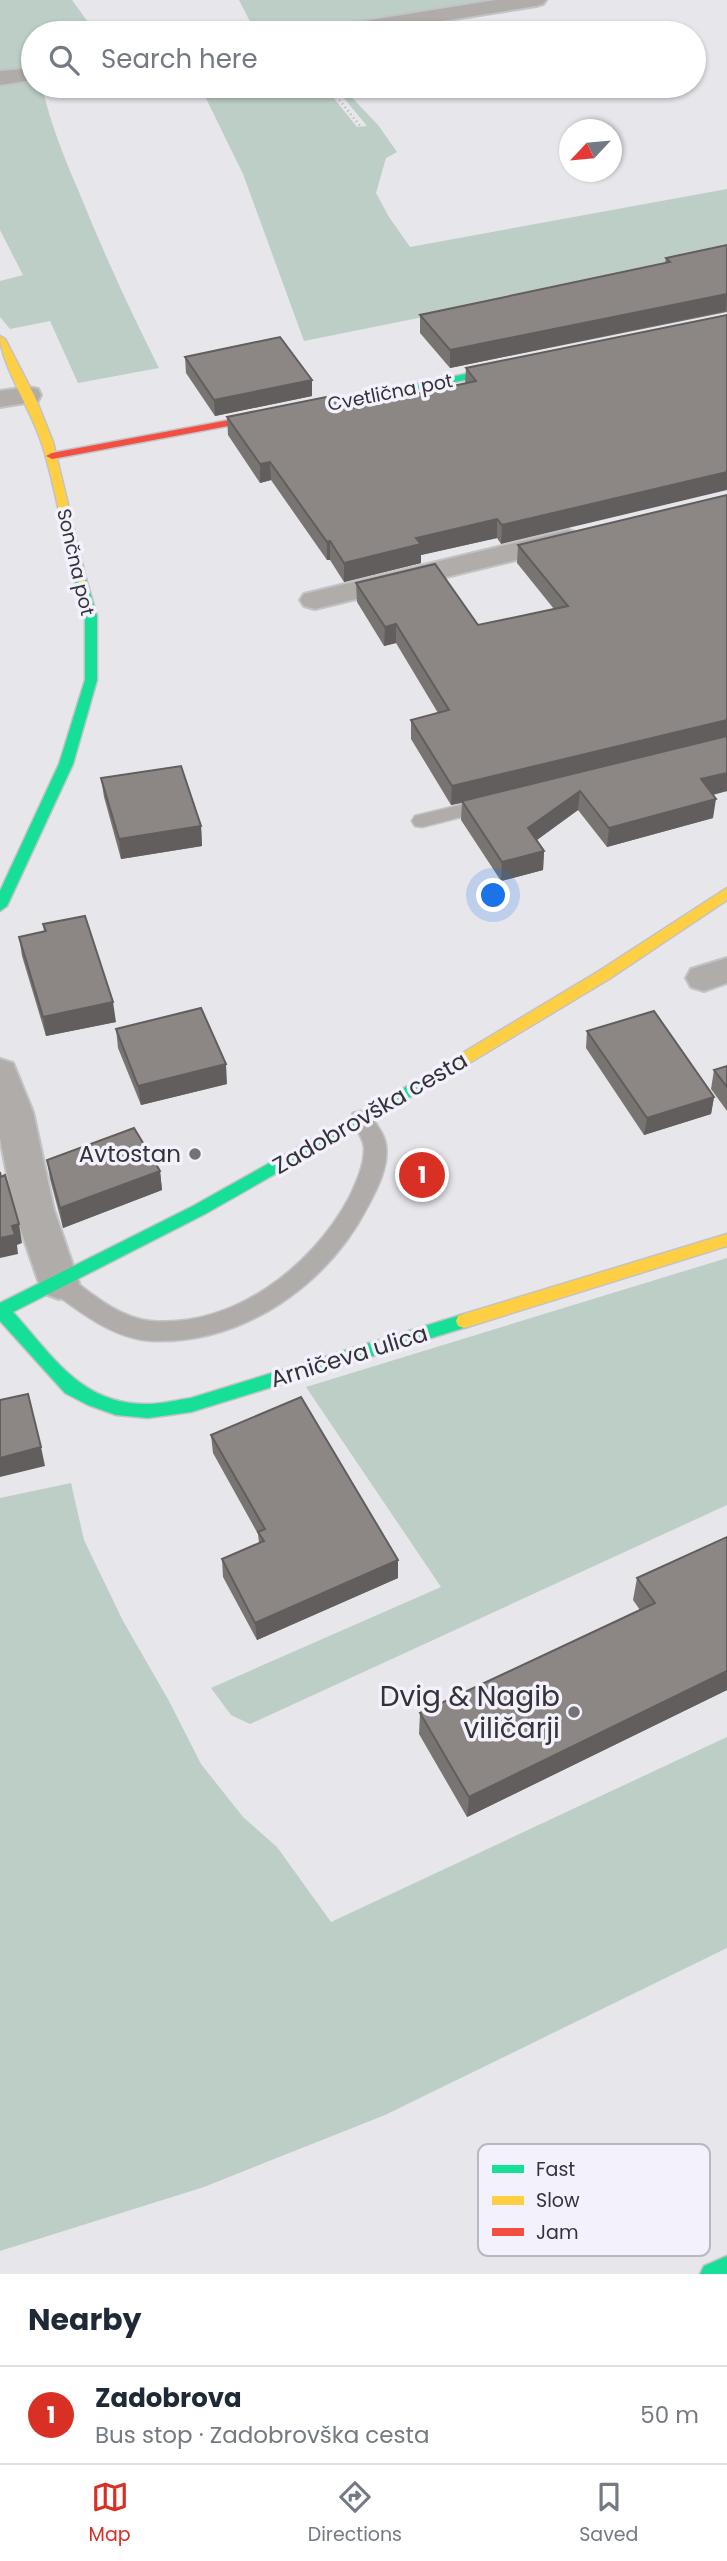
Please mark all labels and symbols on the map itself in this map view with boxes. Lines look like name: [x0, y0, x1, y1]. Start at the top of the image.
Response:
north arrow: [559, 119, 622, 182]
street label: Cvetlična pot: [325, 367, 455, 418]
street label: Sončna pot: [50, 506, 101, 618]
your location: [476, 878, 510, 912]
street label: Zadobrovška cesta: [267, 1044, 473, 1182]
place label: Avtostan: [79, 1138, 181, 1170]
marker: Avtostan: [187, 1146, 203, 1162]
pin: 1: [399, 1149, 445, 1201]
street label: Arničeva ulica: [266, 1317, 432, 1395]
place label: Dvig & Nagib viličarji: [380, 1677, 560, 1748]
marker: Dvig & Nagib viličarji: [566, 1704, 582, 1720]
legend: [478, 2144, 710, 2256]
text: Fast: [536, 2156, 575, 2183]
text: Slow: [536, 2187, 580, 2214]
text: Jam: [536, 2219, 578, 2246]

